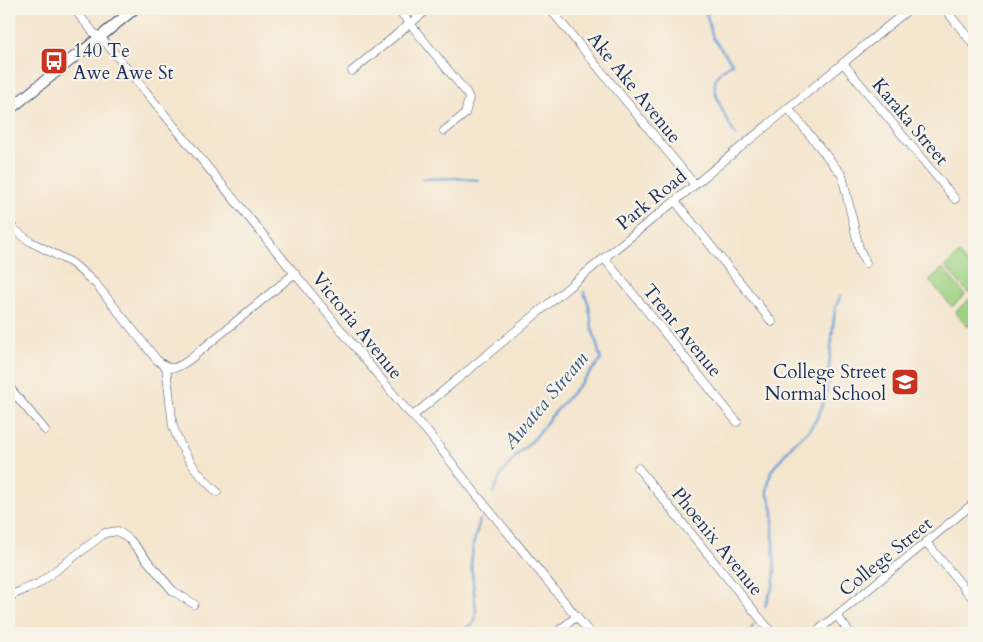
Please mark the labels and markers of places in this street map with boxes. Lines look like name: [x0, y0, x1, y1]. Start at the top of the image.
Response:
place label: 140 Te Awe Awe St: [73, 38, 173, 86]
bus stop icon: 140 Te Awe Awe St: [39, 46, 69, 76]
place label: College Street Normal School: [764, 359, 886, 407]
school or university icon: College Street Normal School: [890, 367, 920, 397]

